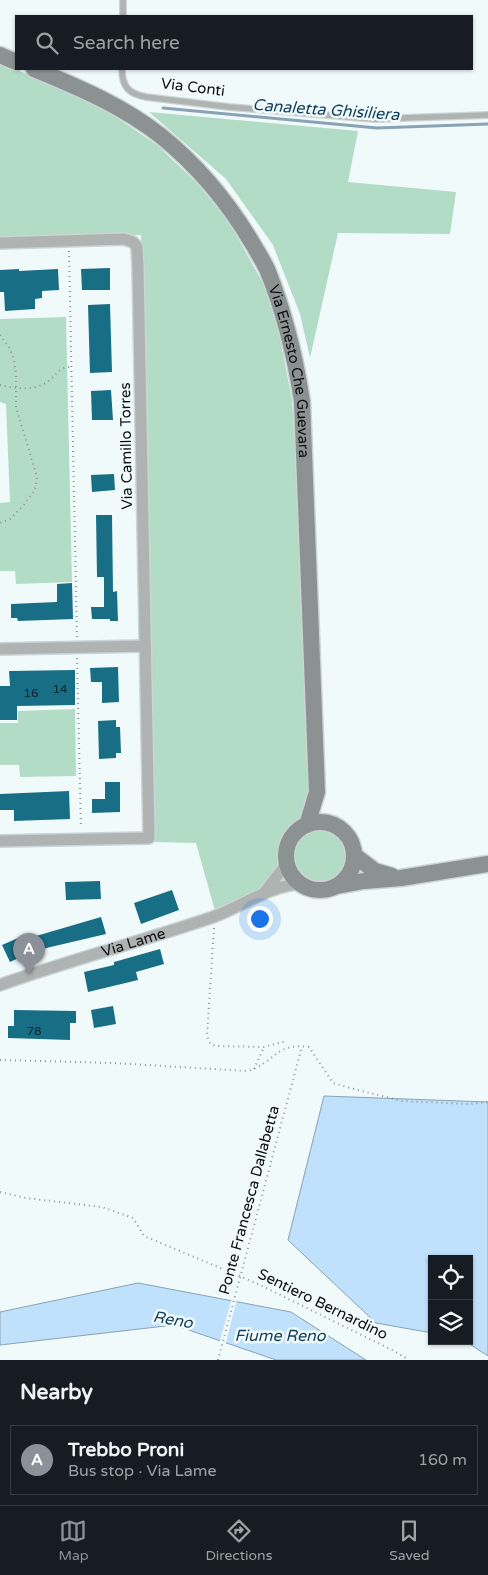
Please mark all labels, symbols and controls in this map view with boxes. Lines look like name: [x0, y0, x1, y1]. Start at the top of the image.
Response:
search box: [15, 15, 473, 70]
icon: search: [33, 29, 61, 57]
text: Search here: [73, 32, 180, 54]
street label: Via Conti: [160, 74, 226, 100]
water label: Canaletta Ghisiliera: [252, 95, 401, 125]
street label: Via Ernesto Che Guevara: [265, 282, 313, 458]
street label: Via Camillo Torres: [116, 382, 136, 510]
house number: 14: [52, 682, 68, 696]
house number: 16: [23, 686, 39, 700]
your location: [247, 906, 273, 932]
street label: Via Lame: [99, 924, 167, 961]
pin: A: [13, 933, 45, 974]
house number: 78: [26, 1024, 42, 1038]
street label: Ponte Francesca Dallabetta: [215, 1103, 283, 1297]
map controls: [428, 1255, 473, 1345]
button: locate: [428, 1255, 473, 1300]
street label: Sentiero Bernardino: [255, 1265, 391, 1343]
button: layers: [428, 1300, 473, 1345]
water label: Reno: [151, 1307, 195, 1334]
water label: Fiume Reno: [234, 1326, 327, 1346]
text: Nearby: [20, 1380, 93, 1405]
text: Trebbo Proni: [68, 1439, 184, 1461]
text: A: [31, 1450, 43, 1470]
text: 160 m: [418, 1450, 467, 1470]
text: Bus stop · Via Lame: [68, 1461, 217, 1481]
tab: Map: [58, 1517, 89, 1564]
tab: Directions: [205, 1517, 272, 1564]
tab: Saved: [389, 1517, 430, 1564]

